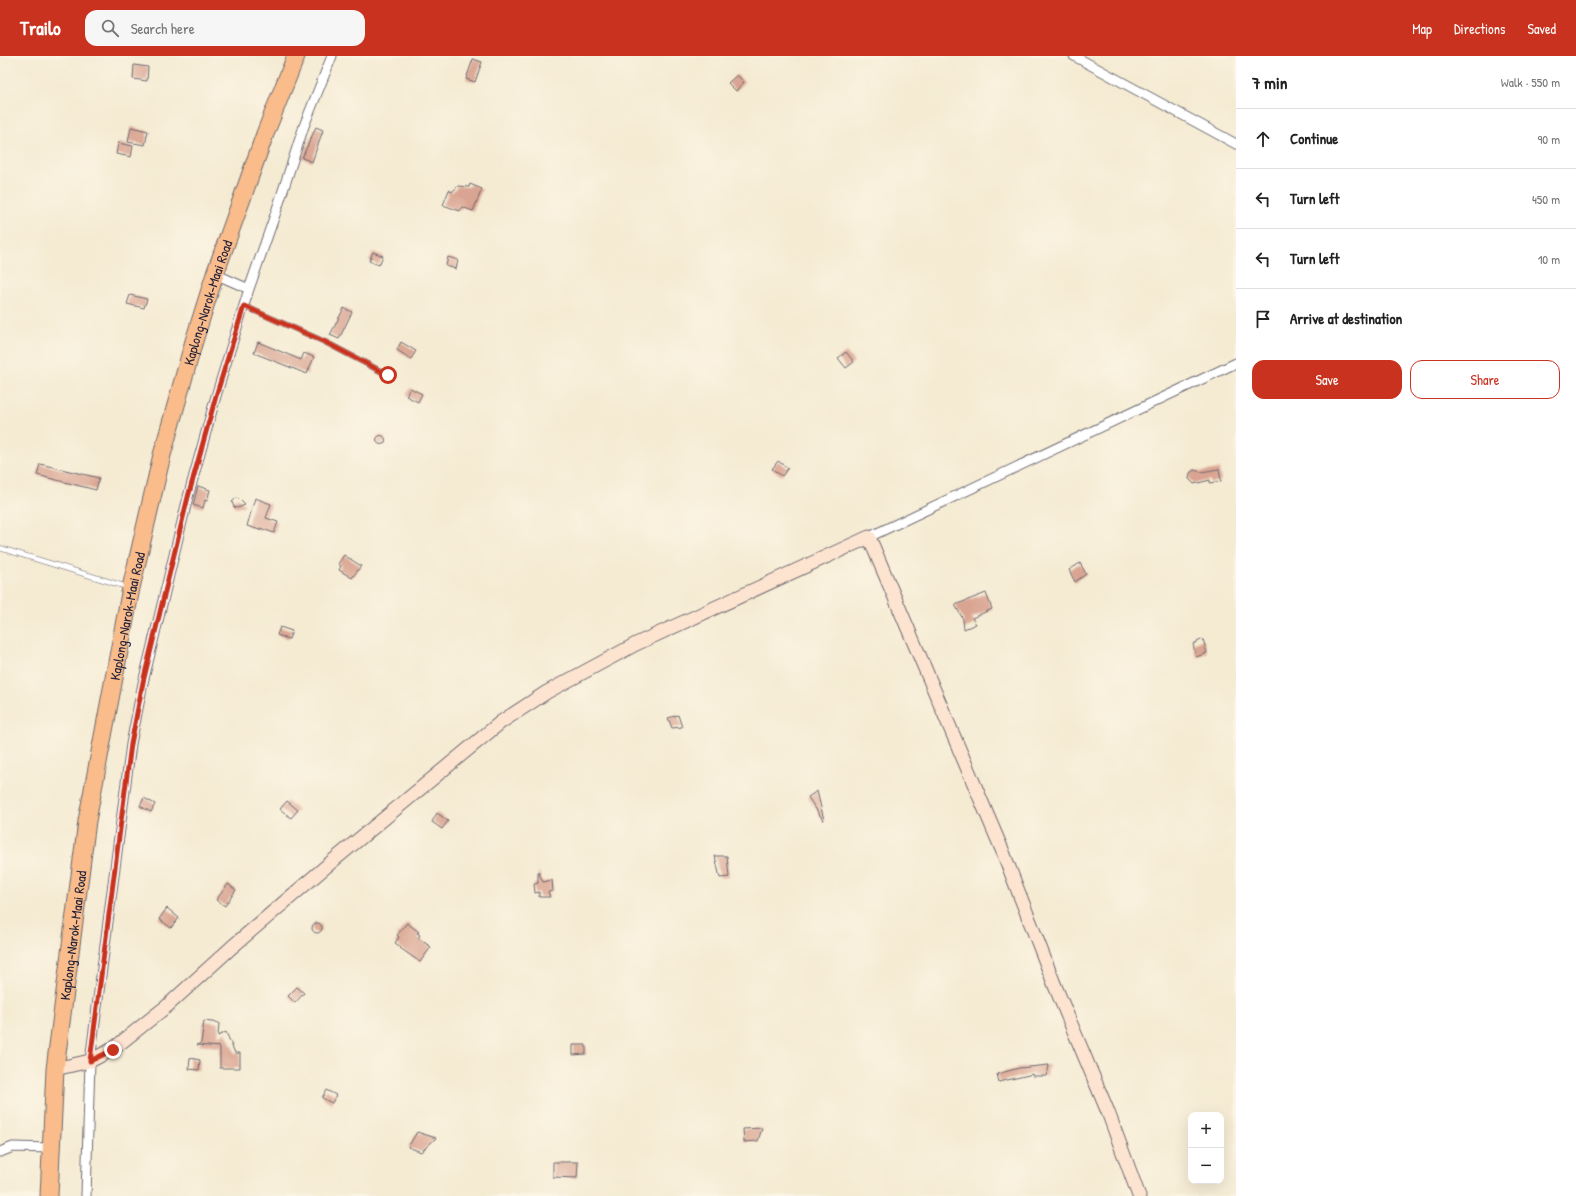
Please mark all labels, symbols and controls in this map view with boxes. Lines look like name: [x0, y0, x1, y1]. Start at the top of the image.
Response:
search box: [85, 10, 365, 46]
text: Trailo: [20, 15, 61, 41]
icon: search: [99, 17, 121, 39]
text: Search here: [131, 18, 195, 39]
text: Map: [1412, 19, 1432, 38]
text: Directions: [1454, 19, 1505, 38]
text: Saved: [1527, 19, 1556, 38]
text: 7 min: [1252, 71, 1287, 94]
text: Walk · 550 m: [1501, 73, 1560, 91]
icon: ahead: [1252, 128, 1274, 150]
text: Continue: [1290, 128, 1338, 149]
text: 90 m: [1538, 130, 1560, 148]
icon: left: [1252, 188, 1274, 210]
text: Turn left: [1290, 188, 1340, 209]
text: 450 m: [1532, 190, 1560, 208]
street label: Kaplong-Narok-Maai Road: [178, 237, 236, 367]
icon: left: [1252, 248, 1274, 270]
text: Turn left: [1290, 248, 1340, 269]
text: 10 m: [1538, 250, 1560, 268]
icon: arrive: [1252, 308, 1274, 330]
text: Arrive at destination: [1290, 308, 1402, 329]
button: Save: [1252, 360, 1402, 399]
button: Share: [1410, 360, 1560, 399]
route start: [379, 366, 397, 384]
street label: Kaplong-Narok-Maai Road: [104, 549, 149, 682]
street label: Kaplong-Narok-Maai Road: [54, 869, 90, 1001]
route end: [104, 1041, 122, 1059]
map controls: [1188, 1112, 1224, 1184]
button: +: [1188, 1112, 1224, 1148]
button: −: [1188, 1148, 1224, 1184]

